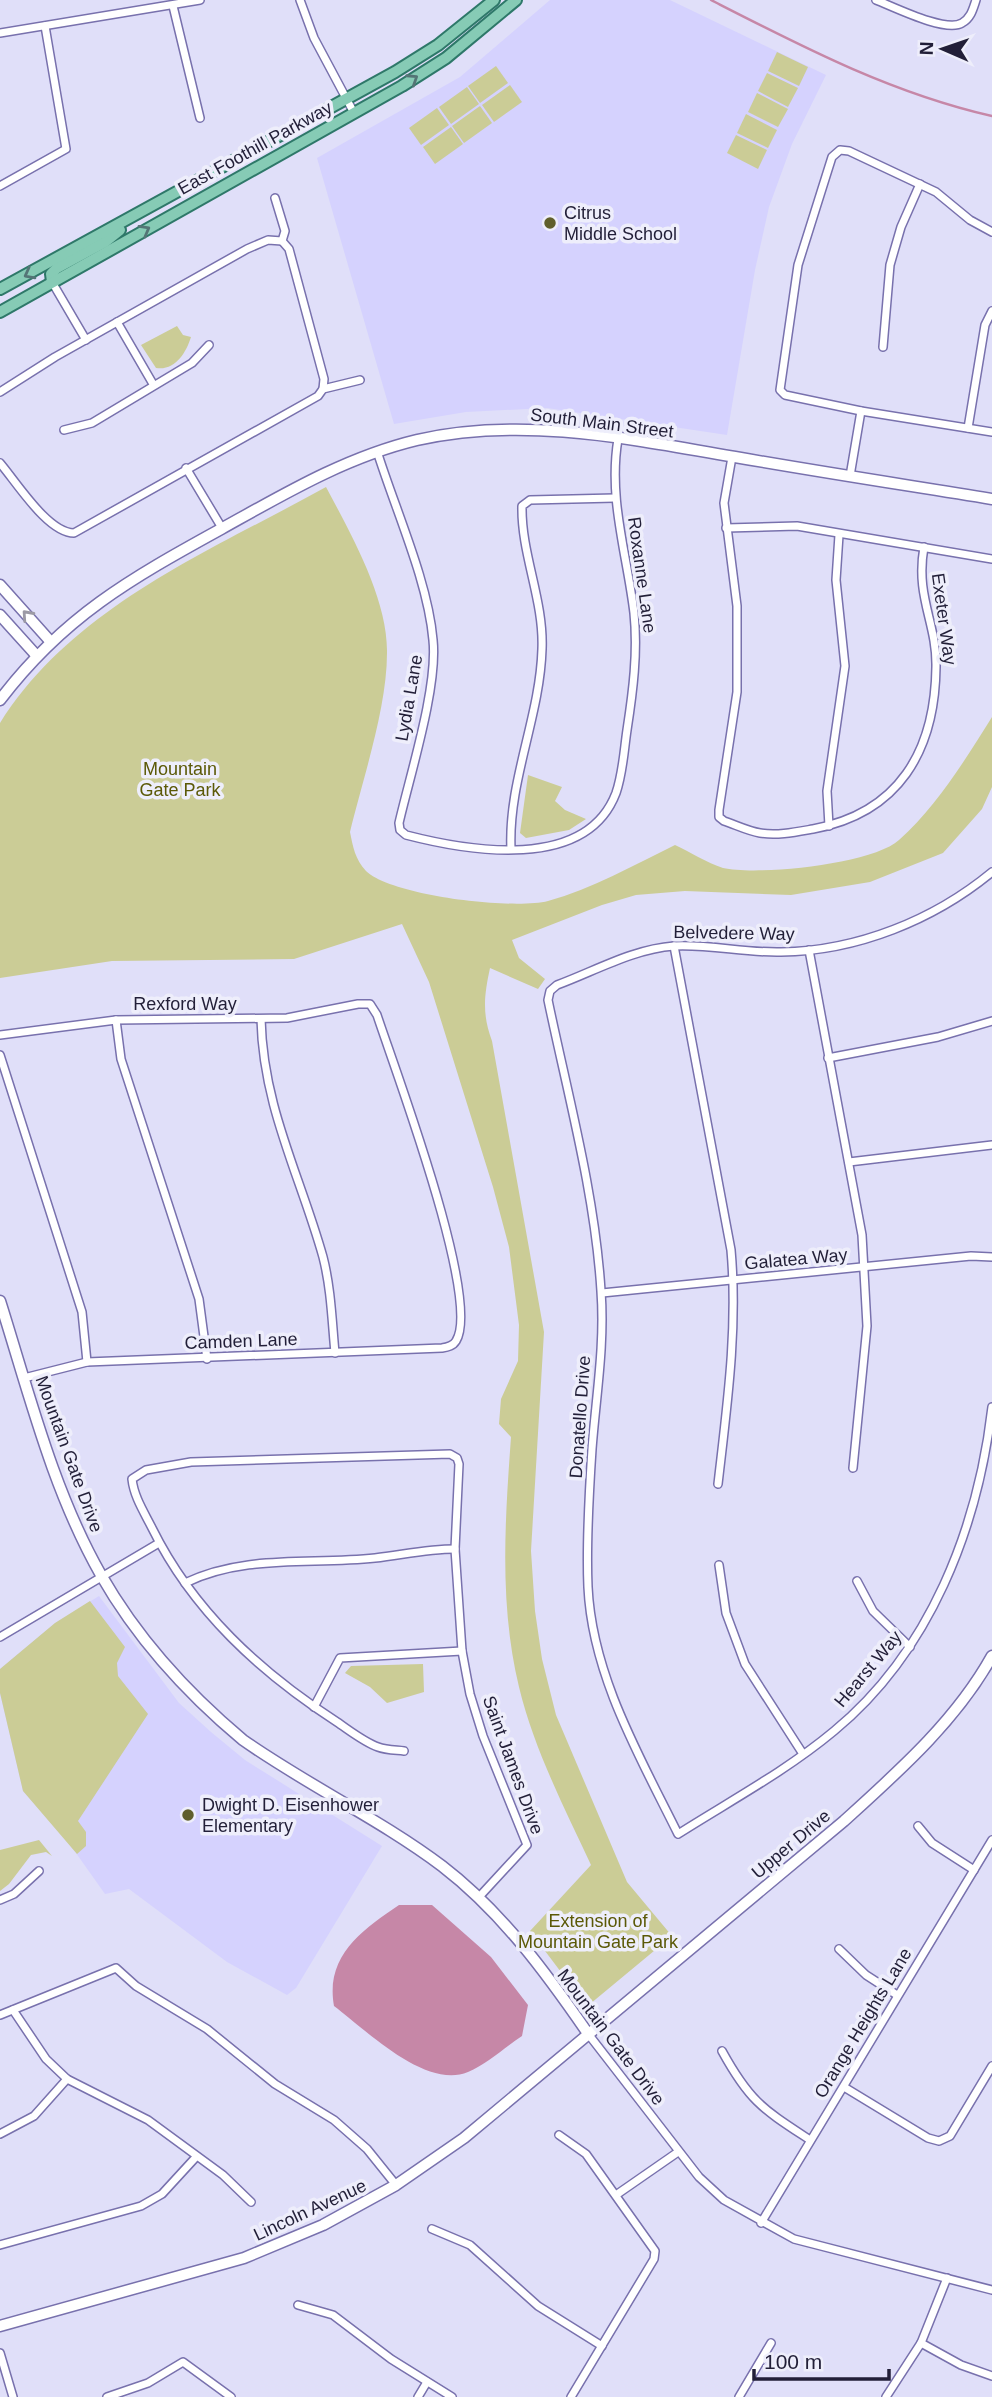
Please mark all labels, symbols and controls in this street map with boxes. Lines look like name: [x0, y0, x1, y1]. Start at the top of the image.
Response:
north arrow: [908, 14, 978, 84]
text: N: [916, 41, 937, 56]
one-way arrow: [405, 75, 418, 88]
street label: East Foothill Parkway: [174, 97, 336, 199]
place label: Citrus Middle School: [564, 203, 677, 244]
marker: Citrus Middle School: [542, 215, 558, 231]
one-way arrow: [138, 225, 150, 238]
one-way arrow: [24, 266, 36, 279]
street label: South Main Street: [529, 404, 675, 442]
street label: Roxanne Lane: [624, 516, 660, 634]
street label: Exeter Way: [928, 572, 960, 666]
one-way arrow: [23, 610, 35, 623]
street label: Lydia Lane: [392, 653, 426, 743]
park label: Mountain Gate Park: [139, 759, 222, 800]
street label: Belvedere Way: [673, 922, 795, 944]
street label: Rexford Way: [133, 994, 237, 1014]
street label: Galatea Way: [744, 1245, 848, 1273]
street label: Camden Lane: [184, 1329, 298, 1353]
street label: Donatello Drive: [566, 1355, 594, 1479]
street label: Mountain Gate Drive: [31, 1373, 107, 1535]
street label: Hearst Way: [830, 1627, 906, 1711]
street label: Saint James Drive: [479, 1693, 547, 1837]
place label: Dwight D. Eisenhower Elementary: [202, 1795, 379, 1836]
street label: Upper Drive: [748, 1805, 834, 1883]
marker: Dwight D. Eisenhower Elementary: [180, 1807, 196, 1823]
park label: Extension of Mountain Gate Park: [518, 1911, 679, 1952]
street label: Orange Heights Lane: [810, 1945, 916, 2101]
street label: Mountain Gate Drive: [553, 1965, 669, 2109]
street label: Lincoln Avenue: [251, 2175, 369, 2245]
scale bar: [754, 2338, 889, 2382]
text: 100 m: [764, 2350, 822, 2373]

